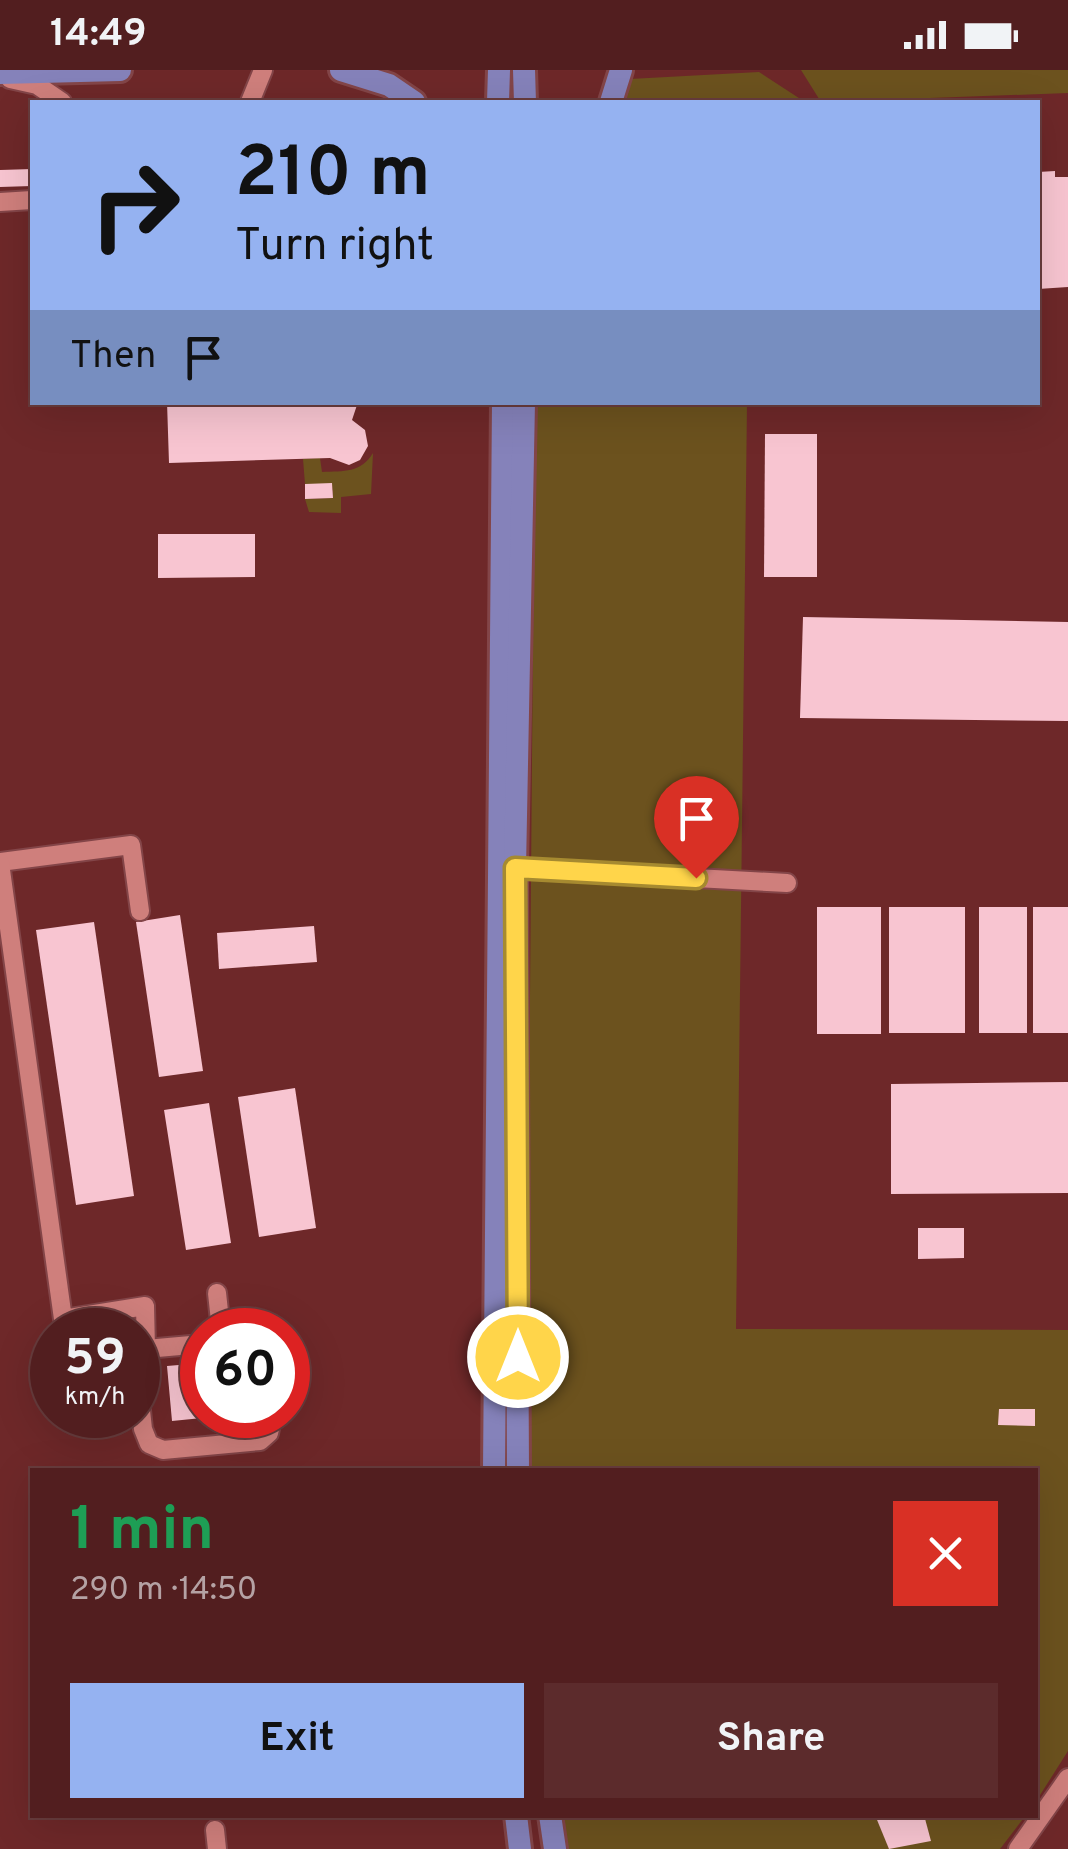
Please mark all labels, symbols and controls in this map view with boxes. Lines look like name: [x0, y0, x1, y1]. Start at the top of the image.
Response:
text: 14:49: [50, 11, 147, 60]
text: 210 m: [235, 132, 431, 221]
icon: right: [70, 140, 200, 270]
text: Turn right: [235, 219, 434, 276]
icon: arrive: [176, 330, 231, 385]
text: Then: [70, 333, 156, 382]
pin: [654, 776, 739, 879]
icon: arrive: [669, 791, 724, 846]
position arrow: [466, 1305, 570, 1409]
speed limit sign: 60: [180, 1308, 310, 1438]
text: 59: [64, 1329, 126, 1392]
text: km/h: [65, 1382, 125, 1414]
text: 1 min: [70, 1495, 214, 1571]
button: close: [893, 1501, 998, 1606]
text: 290 m · 14:50: [70, 1571, 257, 1611]
button: Exit: [70, 1683, 524, 1798]
button: Share: [544, 1683, 998, 1798]

